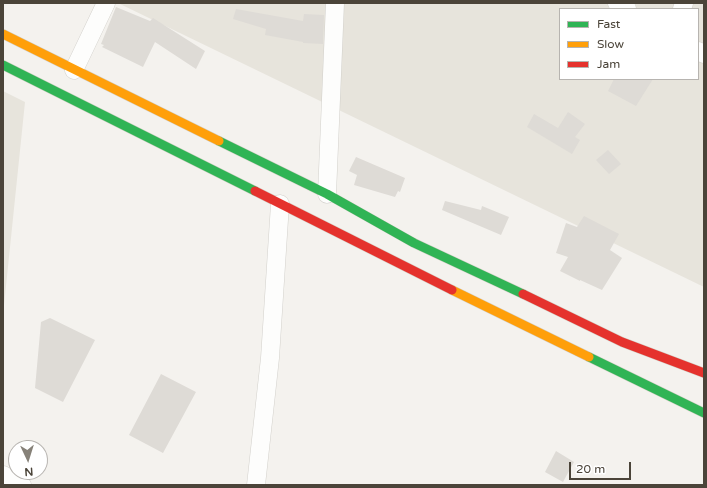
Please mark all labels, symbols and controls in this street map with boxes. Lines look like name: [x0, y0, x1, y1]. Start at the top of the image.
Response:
legend: [559, 8, 699, 80]
text: Fast: [597, 17, 620, 31]
text: Slow: [597, 37, 624, 51]
text: Jam: [597, 57, 620, 71]
north arrow: [8, 440, 48, 480]
scale bar: [571, 454, 633, 480]
text: 20 m: [576, 462, 605, 476]
text: N: [24, 465, 34, 478]

